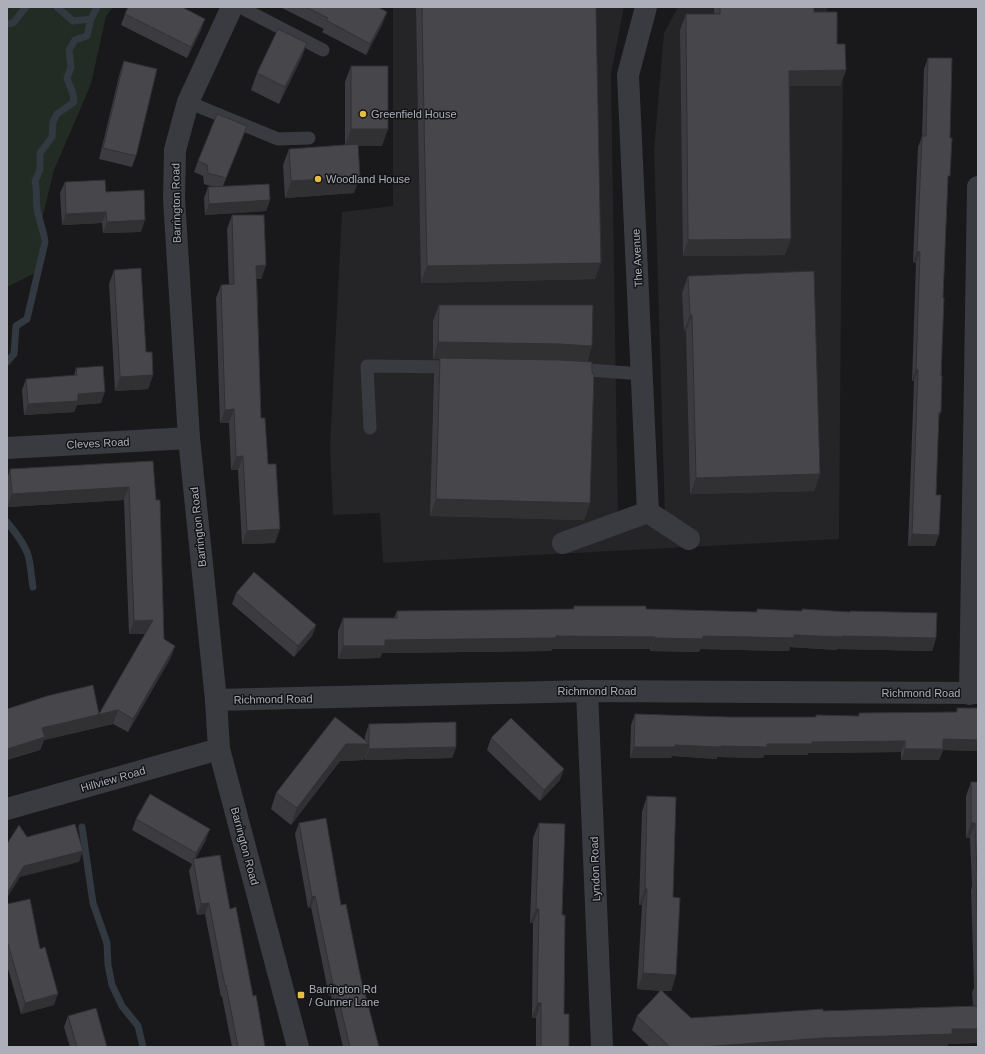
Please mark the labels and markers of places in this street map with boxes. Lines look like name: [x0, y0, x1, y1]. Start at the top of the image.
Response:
place label: Greenfield House: [371, 108, 457, 120]
marker: Greenfield House: [358, 109, 368, 119]
place label: Woodland House: [326, 173, 410, 185]
marker: Woodland House: [313, 174, 323, 184]
place label: Barrington Rd / Gunner Lane: [309, 983, 379, 1008]
marker: Barrington Rd / Gunner Lane: [296, 990, 306, 1000]

